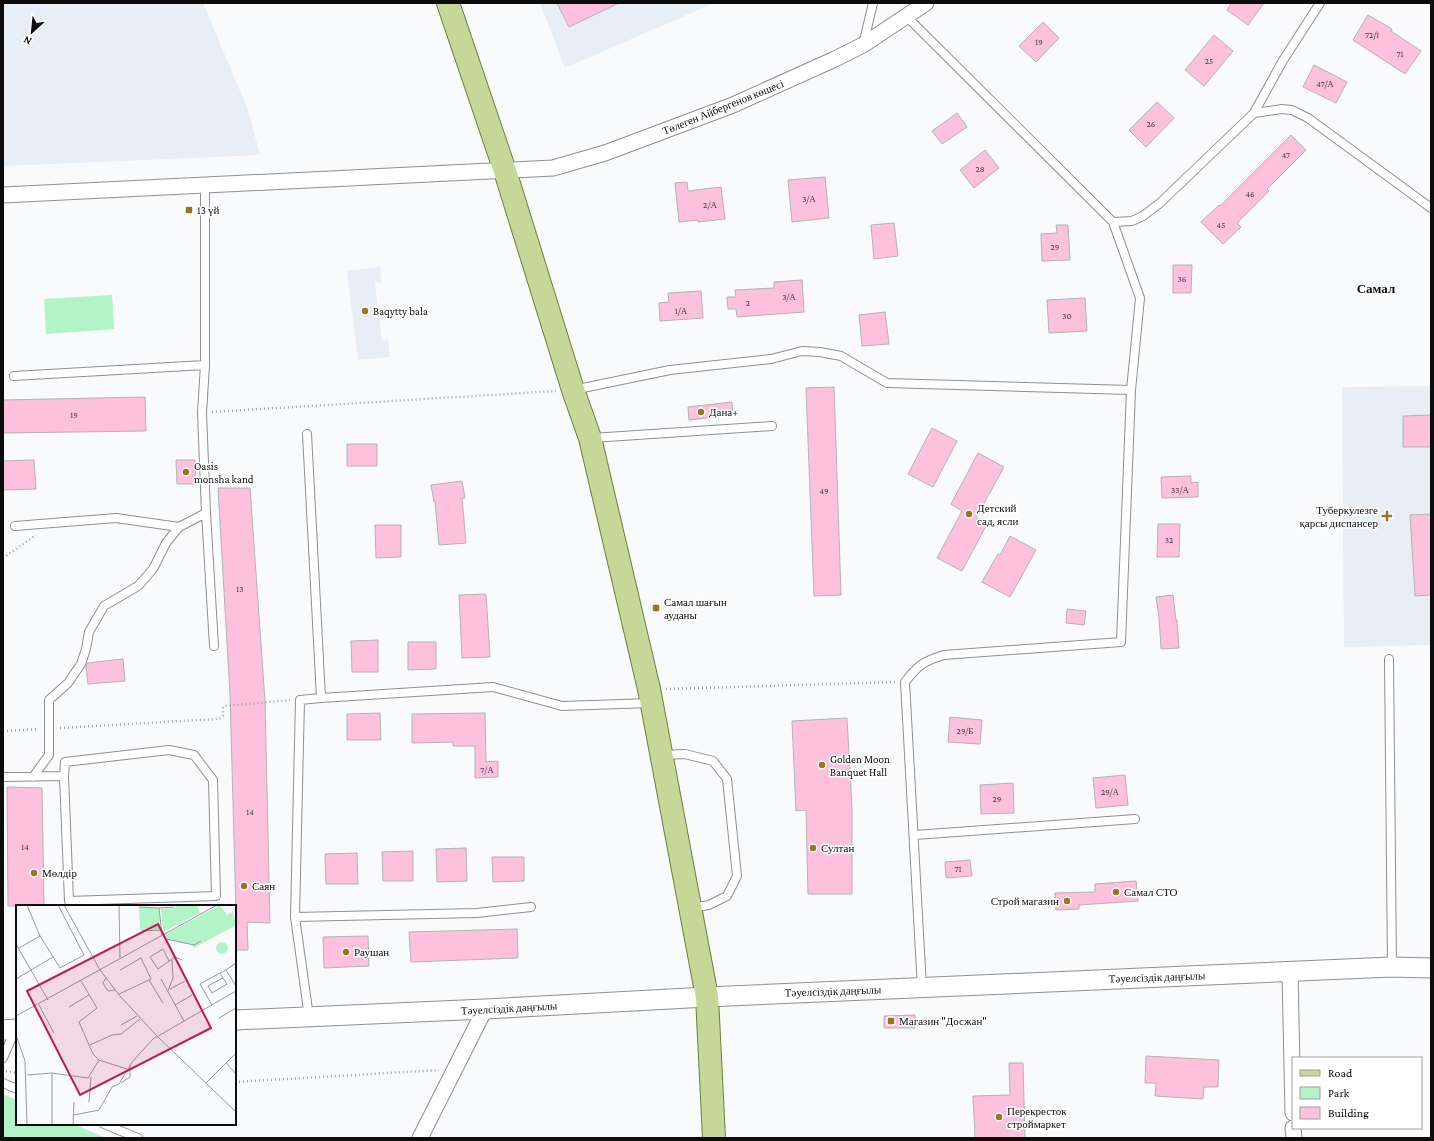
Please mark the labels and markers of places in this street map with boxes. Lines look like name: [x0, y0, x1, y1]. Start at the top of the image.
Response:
place label: 13 үй: [197, 204, 219, 216]
marker: 13 үй: [184, 205, 194, 215]
place label: Baqytty bala: [373, 305, 428, 318]
marker: Baqytty bala: [360, 306, 370, 316]
place label: Дана+: [709, 406, 738, 418]
marker: Дана+: [696, 407, 706, 417]
place label: Oasis monsha kand: [194, 460, 254, 485]
marker: Oasis monsha kand: [181, 467, 191, 477]
place label: Детский сад, ясли: [977, 502, 1019, 528]
place label: Туберкулезге қарсы диспансер: [1300, 504, 1378, 529]
marker: Детский сад, ясли: [964, 509, 974, 519]
marker: Туберкулезге қарсы диспансер: [1381, 510, 1393, 522]
place label: Самал шағын ауданы: [664, 596, 727, 621]
marker: Самал шағын ауданы: [651, 603, 661, 613]
place label: Golden Moon Banquet Hall: [830, 753, 890, 779]
marker: Golden Moon Banquet Hall: [817, 760, 827, 770]
place label: Султан: [821, 842, 854, 854]
marker: Султан: [808, 843, 818, 853]
place label: Мөлдір: [42, 867, 77, 879]
marker: Мөлдір: [29, 868, 39, 878]
place label: Саян: [252, 880, 275, 892]
marker: Саян: [239, 881, 249, 891]
place label: Самал СТО: [1124, 886, 1178, 898]
marker: Самал СТО: [1111, 887, 1121, 897]
place label: Строй магазин: [991, 895, 1059, 907]
marker: Строй магазин: [1062, 896, 1072, 906]
place label: Раушан: [354, 946, 389, 958]
marker: Раушан: [341, 947, 351, 957]
place label: Магазин "Досжан": [899, 1015, 987, 1027]
marker: Магазин "Досжан": [886, 1016, 896, 1026]
place label: Перекресток строймаркет: [1007, 1105, 1067, 1130]
marker: Перекресток строймаркет: [994, 1112, 1004, 1122]

